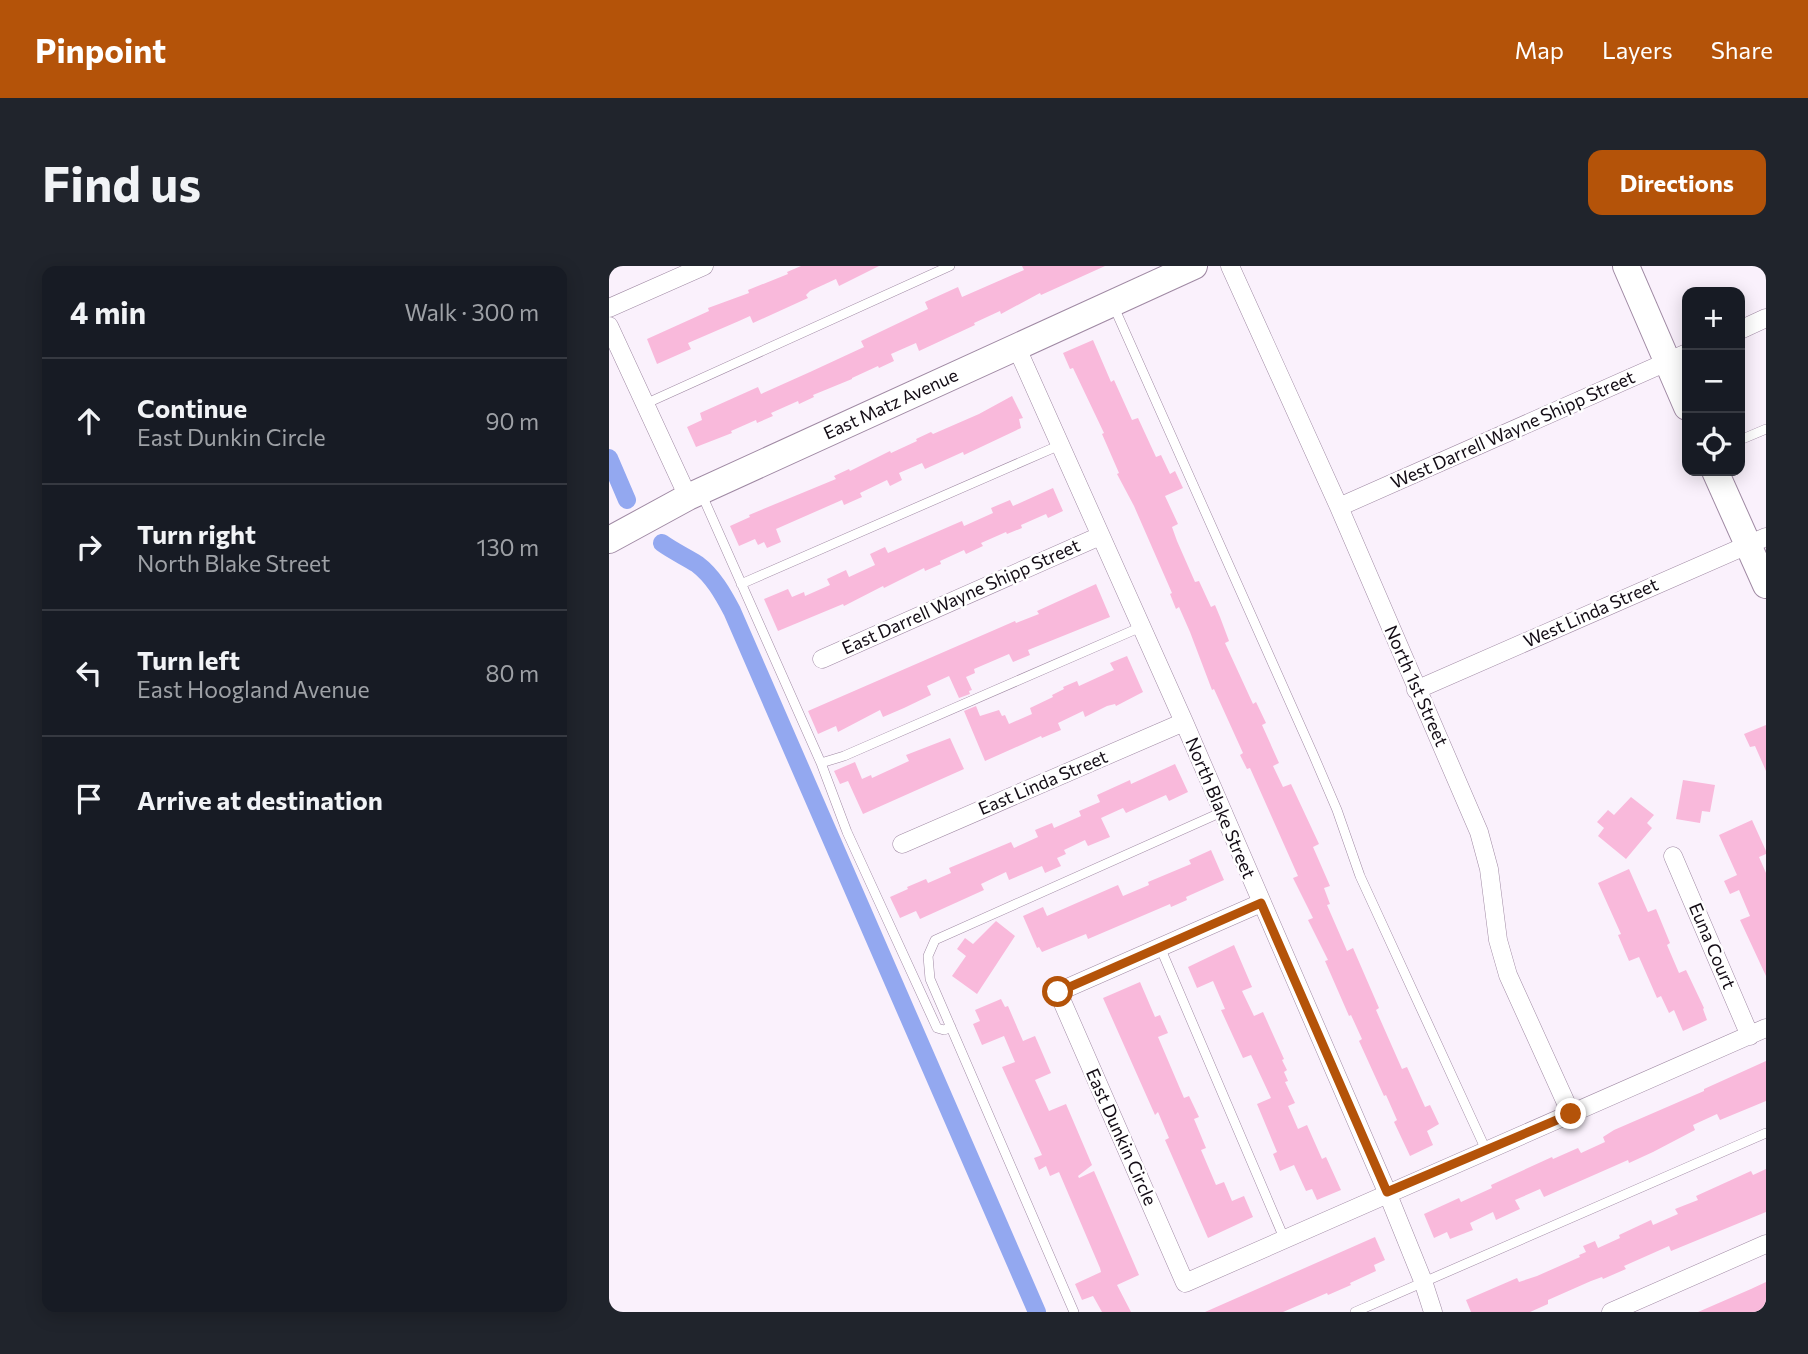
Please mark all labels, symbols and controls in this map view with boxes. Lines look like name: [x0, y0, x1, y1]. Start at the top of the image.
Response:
text: Pinpoint: [35, 29, 166, 70]
text: Map: [1515, 35, 1564, 64]
text: Layers: [1602, 35, 1673, 64]
text: Share: [1711, 35, 1773, 64]
button: Directions: [1588, 150, 1766, 215]
text: Find us: [42, 152, 201, 212]
map controls: [1682, 287, 1745, 476]
button: +: [1682, 287, 1745, 350]
text: 4 min: [70, 293, 146, 330]
text: Walk · 300 m: [405, 298, 539, 326]
button: −: [1682, 350, 1745, 413]
street label: East Matz Avenue: [820, 363, 961, 444]
street label: West Darrell Wayne Shipp Street: [1387, 365, 1638, 493]
text: Continue: [137, 392, 247, 423]
icon: ahead: [70, 402, 108, 440]
text: 90 m: [486, 407, 539, 435]
button: locate: [1682, 413, 1745, 476]
text: East Dunkin Circle: [137, 423, 326, 451]
text: Turn right: [137, 518, 256, 549]
icon: right: [70, 528, 108, 566]
text: 130 m: [477, 533, 539, 561]
street label: East Darrell Wayne Shipp Street: [838, 534, 1083, 659]
text: North Blake Street: [137, 549, 331, 577]
street label: West Linda Street: [1520, 573, 1661, 652]
street label: North 1st Street: [1380, 622, 1453, 750]
text: Turn left: [137, 644, 240, 675]
icon: left: [70, 654, 108, 692]
text: 80 m: [486, 659, 539, 687]
text: East Hoogland Avenue: [137, 675, 370, 703]
street label: North Blake Street: [1181, 734, 1261, 882]
street label: East Linda Street: [975, 745, 1111, 819]
icon: arrive: [70, 780, 108, 818]
text: Arrive at destination: [137, 784, 383, 815]
street label: Euna Court: [1685, 899, 1741, 992]
route start: [1042, 976, 1073, 1007]
street label: East Dunkin Circle: [1082, 1065, 1162, 1209]
route end: [1555, 1098, 1586, 1129]

